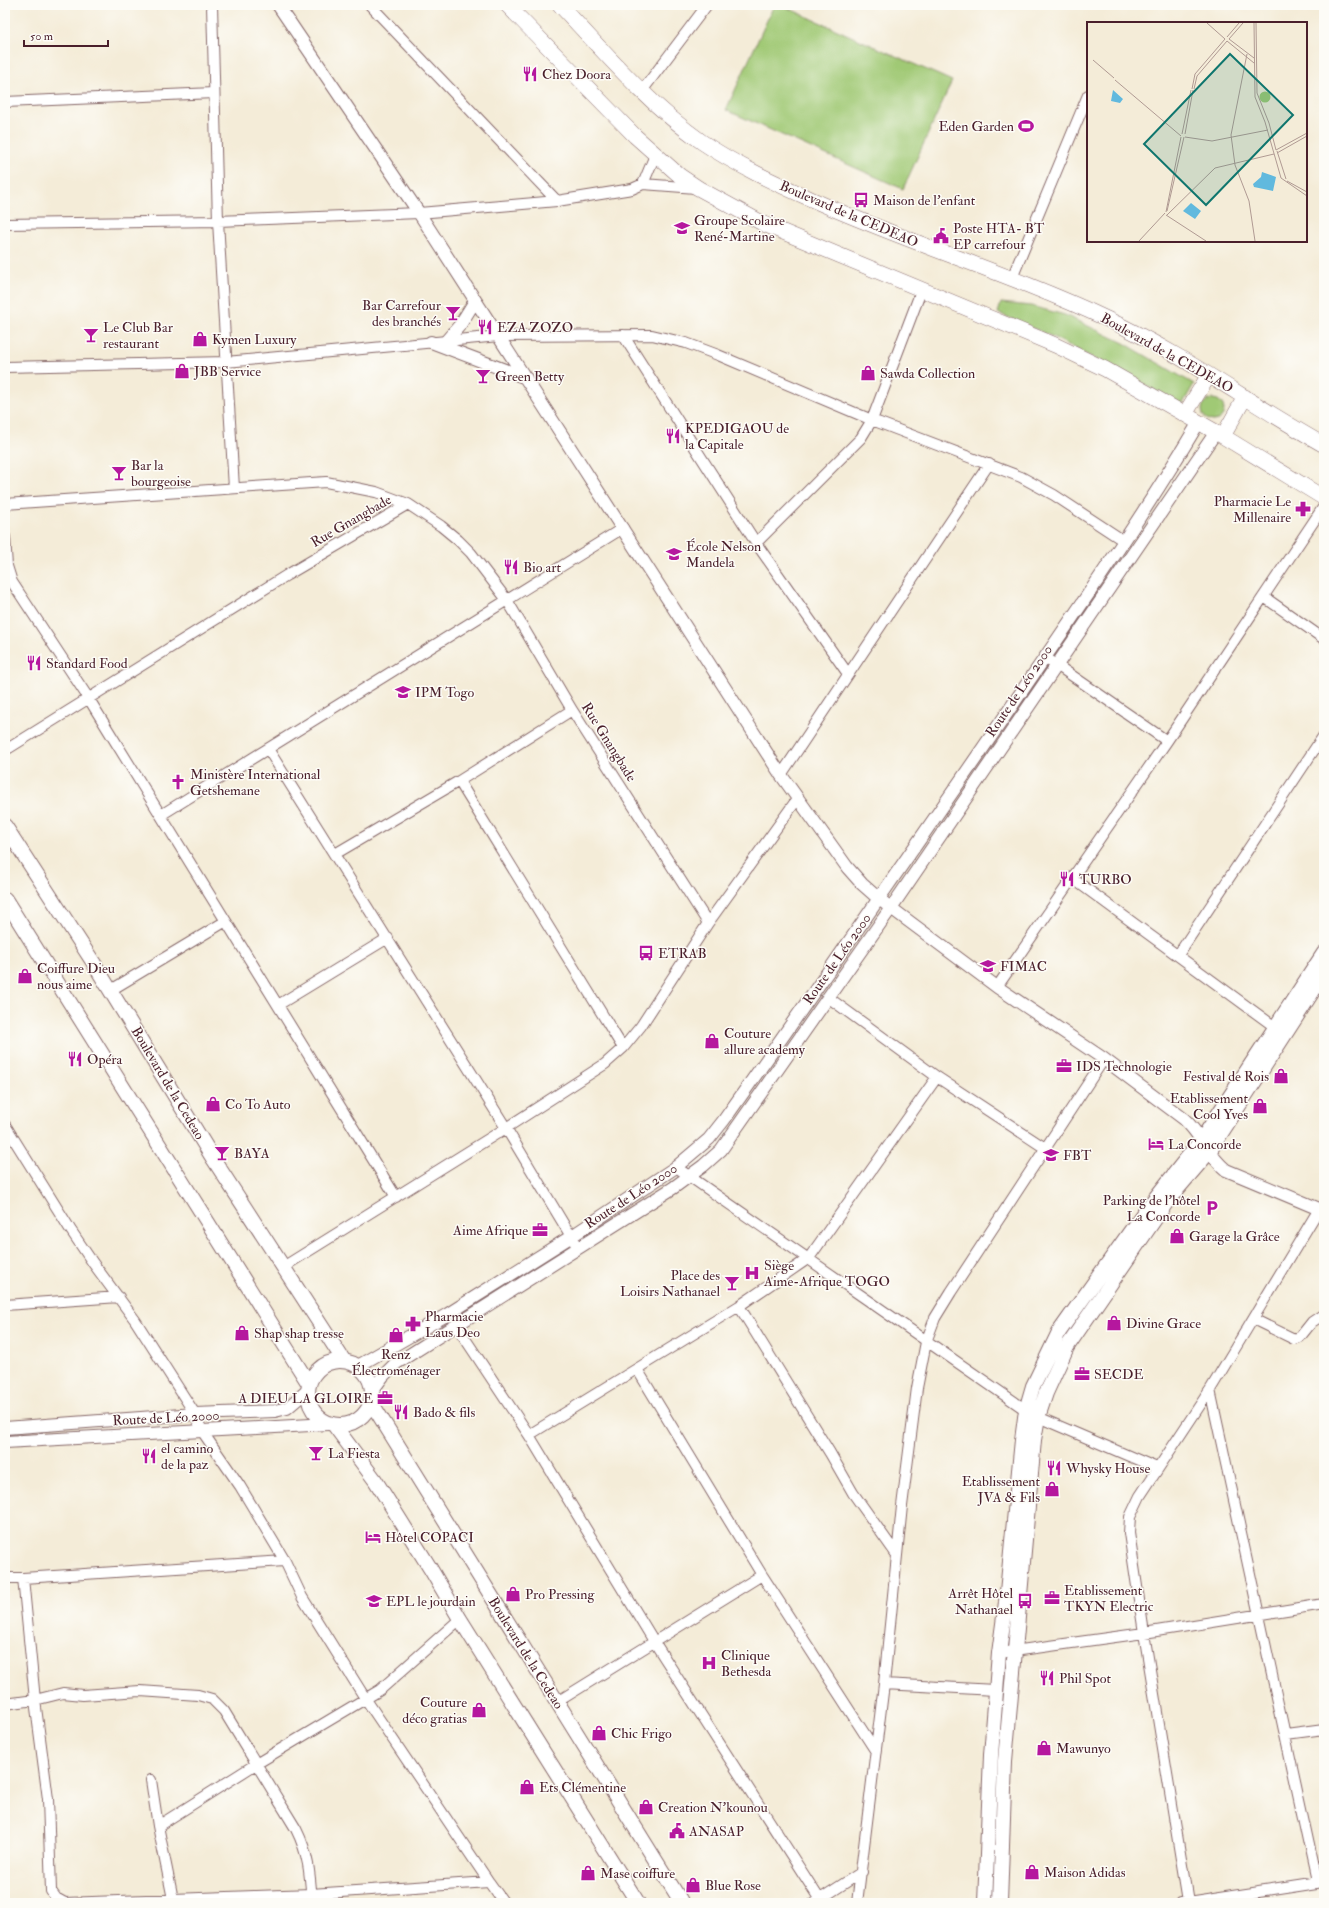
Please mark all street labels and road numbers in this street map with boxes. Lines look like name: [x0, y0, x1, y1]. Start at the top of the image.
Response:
street label: Boulevard de la CEDEAO: [777, 177, 921, 251]
street label: Boulevard de la CEDEAO: [1098, 309, 1236, 397]
street label: Rue Gnangbade: [308, 491, 394, 551]
street label: Route de Léo 2000: [982, 642, 1056, 740]
street label: Rue Gnangbade: [578, 699, 640, 785]
street label: Route de Léo 2000: [799, 910, 875, 1008]
street label: Boulevard de la Cedeao: [128, 1024, 209, 1143]
street label: Route de Léo 2000: [581, 1160, 681, 1232]
street label: Route de Léo 2000: [112, 1407, 220, 1429]
street label: Boulevard de la Cedeao: [485, 1594, 567, 1712]

